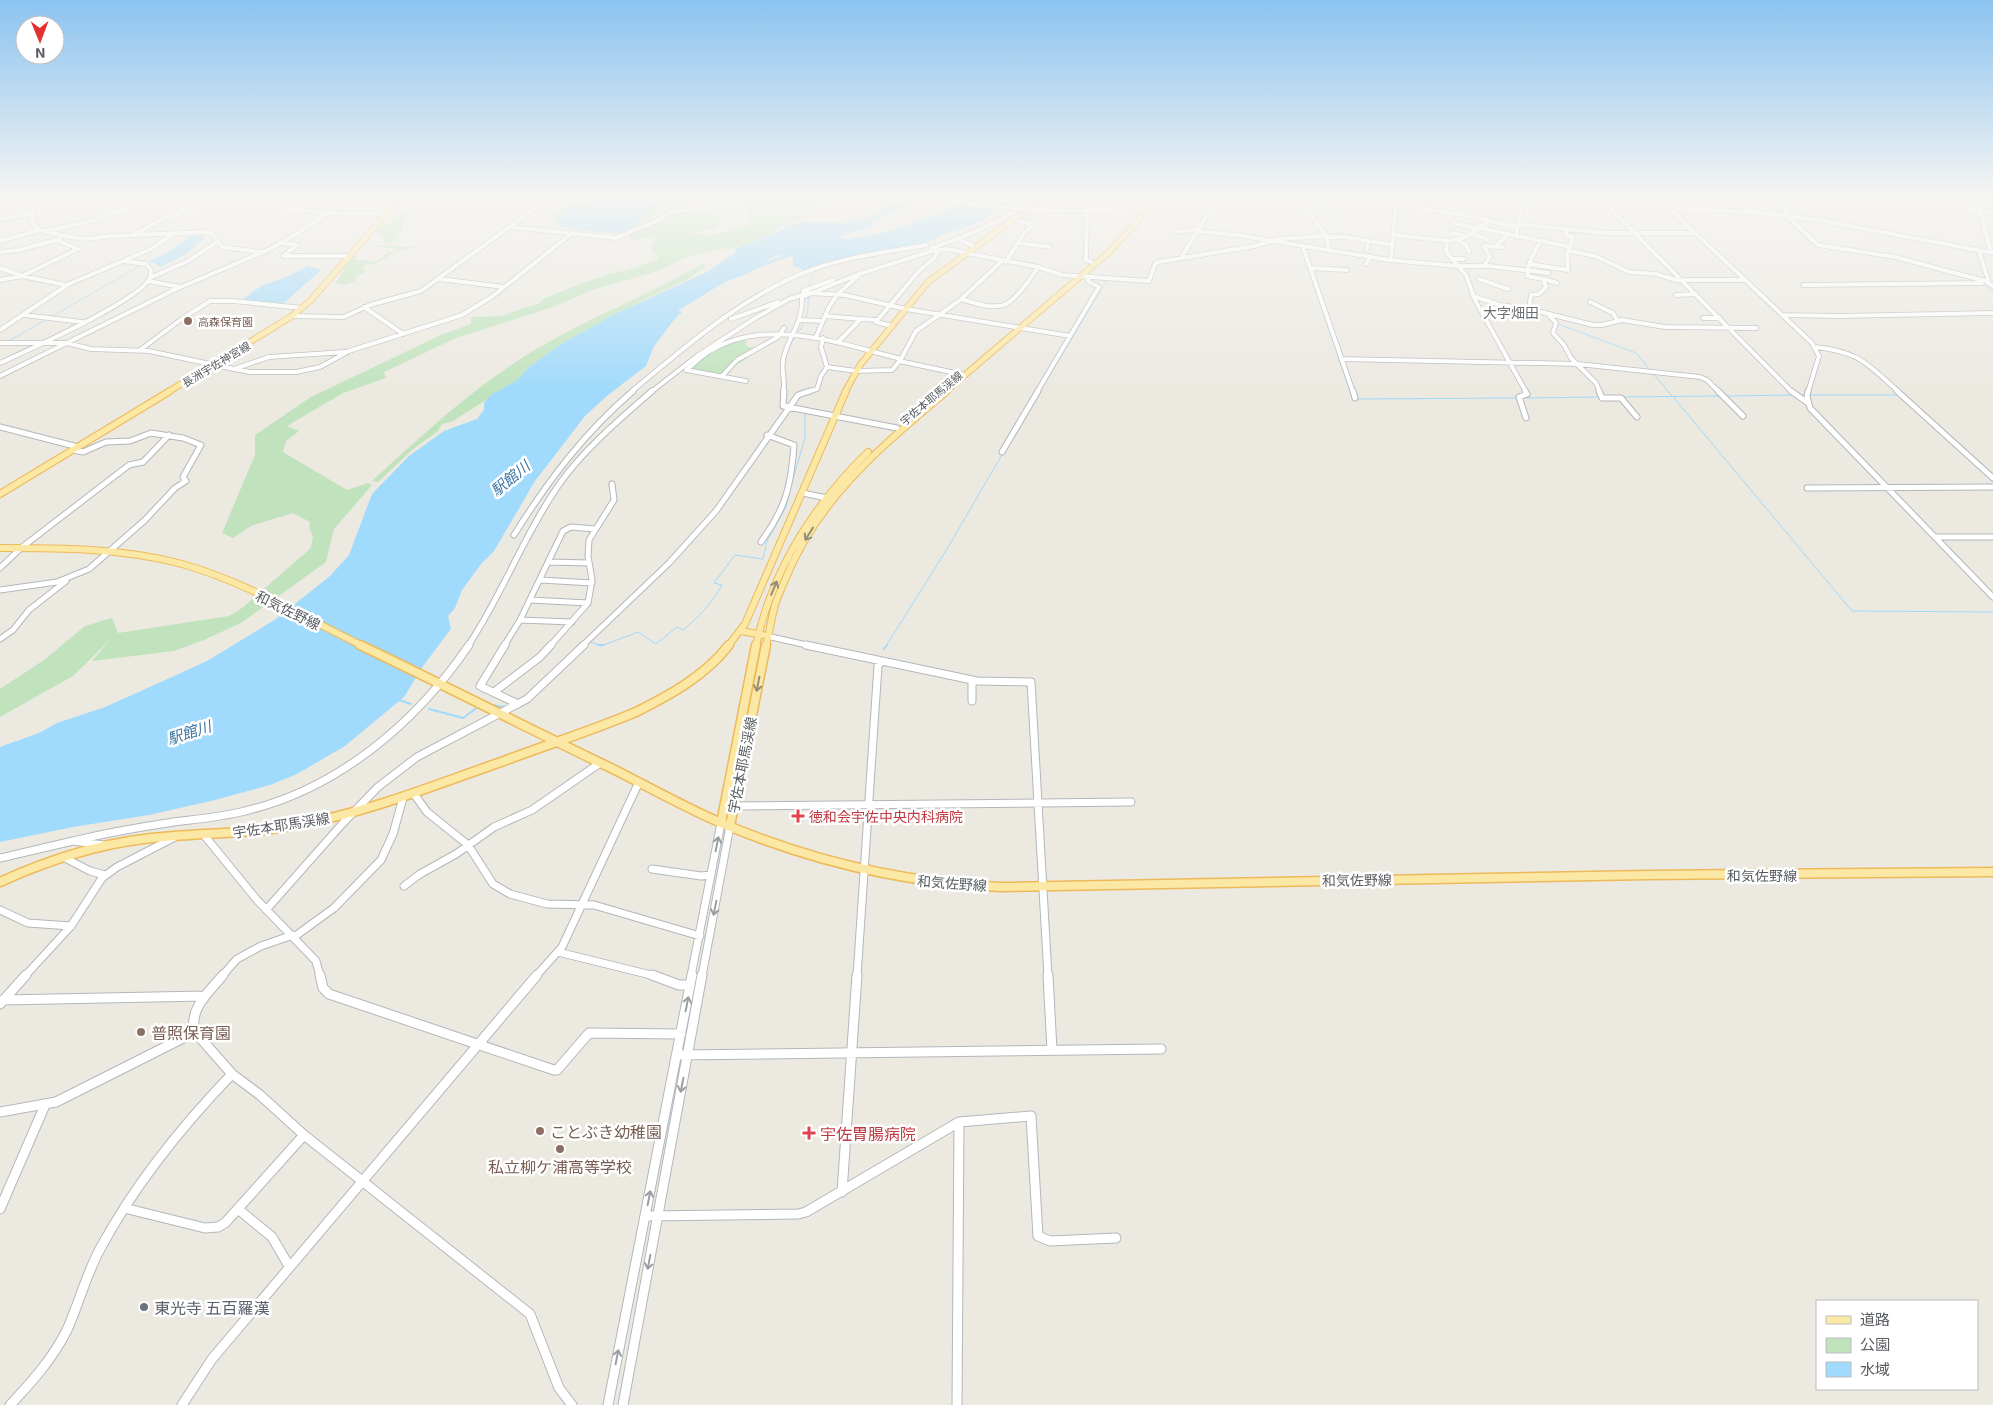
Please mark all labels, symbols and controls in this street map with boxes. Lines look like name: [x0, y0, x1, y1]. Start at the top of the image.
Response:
north arrow: [15, 15, 65, 65]
text: N: [35, 45, 45, 62]
district label: 大字畑田: [1483, 304, 1539, 321]
marker: 高森保育園: [182, 315, 194, 327]
place label: 高森保育園: [198, 315, 253, 328]
street label: 長洲宇佐神宮線: [180, 339, 252, 389]
street label: 宇佐本耶馬渓線: [897, 368, 965, 428]
water label: 駅館川: [487, 455, 535, 499]
one-way arrow: [803, 526, 813, 540]
one-way arrow: [769, 581, 779, 596]
street label: 和気佐野線: [253, 587, 323, 633]
one-way arrow: [753, 675, 763, 691]
street label: 宇佐本耶馬渓線: [724, 715, 760, 815]
water label: 駅館川: [165, 716, 215, 748]
place label: 徳和会宇佐中央内科病院: [809, 808, 963, 825]
street label: 宇佐本耶馬渓線: [231, 809, 331, 841]
marker: 徳和会宇佐中央内科病院: [791, 809, 805, 823]
one-way arrow: [713, 837, 723, 853]
street label: 和気佐野線: [1727, 867, 1797, 884]
street label: 和気佐野線: [1322, 871, 1392, 889]
street label: 和気佐野線: [916, 872, 988, 894]
one-way arrow: [710, 900, 719, 916]
one-way arrow: [682, 996, 692, 1012]
place label: 普照保育園: [151, 1023, 231, 1042]
marker: 普照保育園: [135, 1026, 147, 1038]
one-way arrow: [677, 1077, 686, 1093]
place label: ことぶき幼稚園: [550, 1122, 662, 1141]
place label: 宇佐胃腸病院: [820, 1124, 916, 1143]
marker: ことぶき幼稚園: [534, 1125, 546, 1137]
marker: 宇佐胃腸病院: [802, 1126, 816, 1140]
marker: 私立柳ケ浦高等学校: [554, 1143, 566, 1155]
place label: 私立柳ケ浦高等学校: [488, 1157, 632, 1176]
one-way arrow: [645, 1190, 654, 1206]
one-way arrow: [644, 1254, 654, 1270]
place label: 東光寺 五百羅漢: [154, 1298, 270, 1317]
legend: [1816, 1300, 1978, 1390]
marker: 東光寺 五百羅漢: [138, 1301, 150, 1313]
text: 道路: [1860, 1310, 1890, 1328]
text: 公園: [1860, 1335, 1890, 1353]
one-way arrow: [613, 1350, 622, 1366]
text: 水域: [1860, 1360, 1890, 1378]

